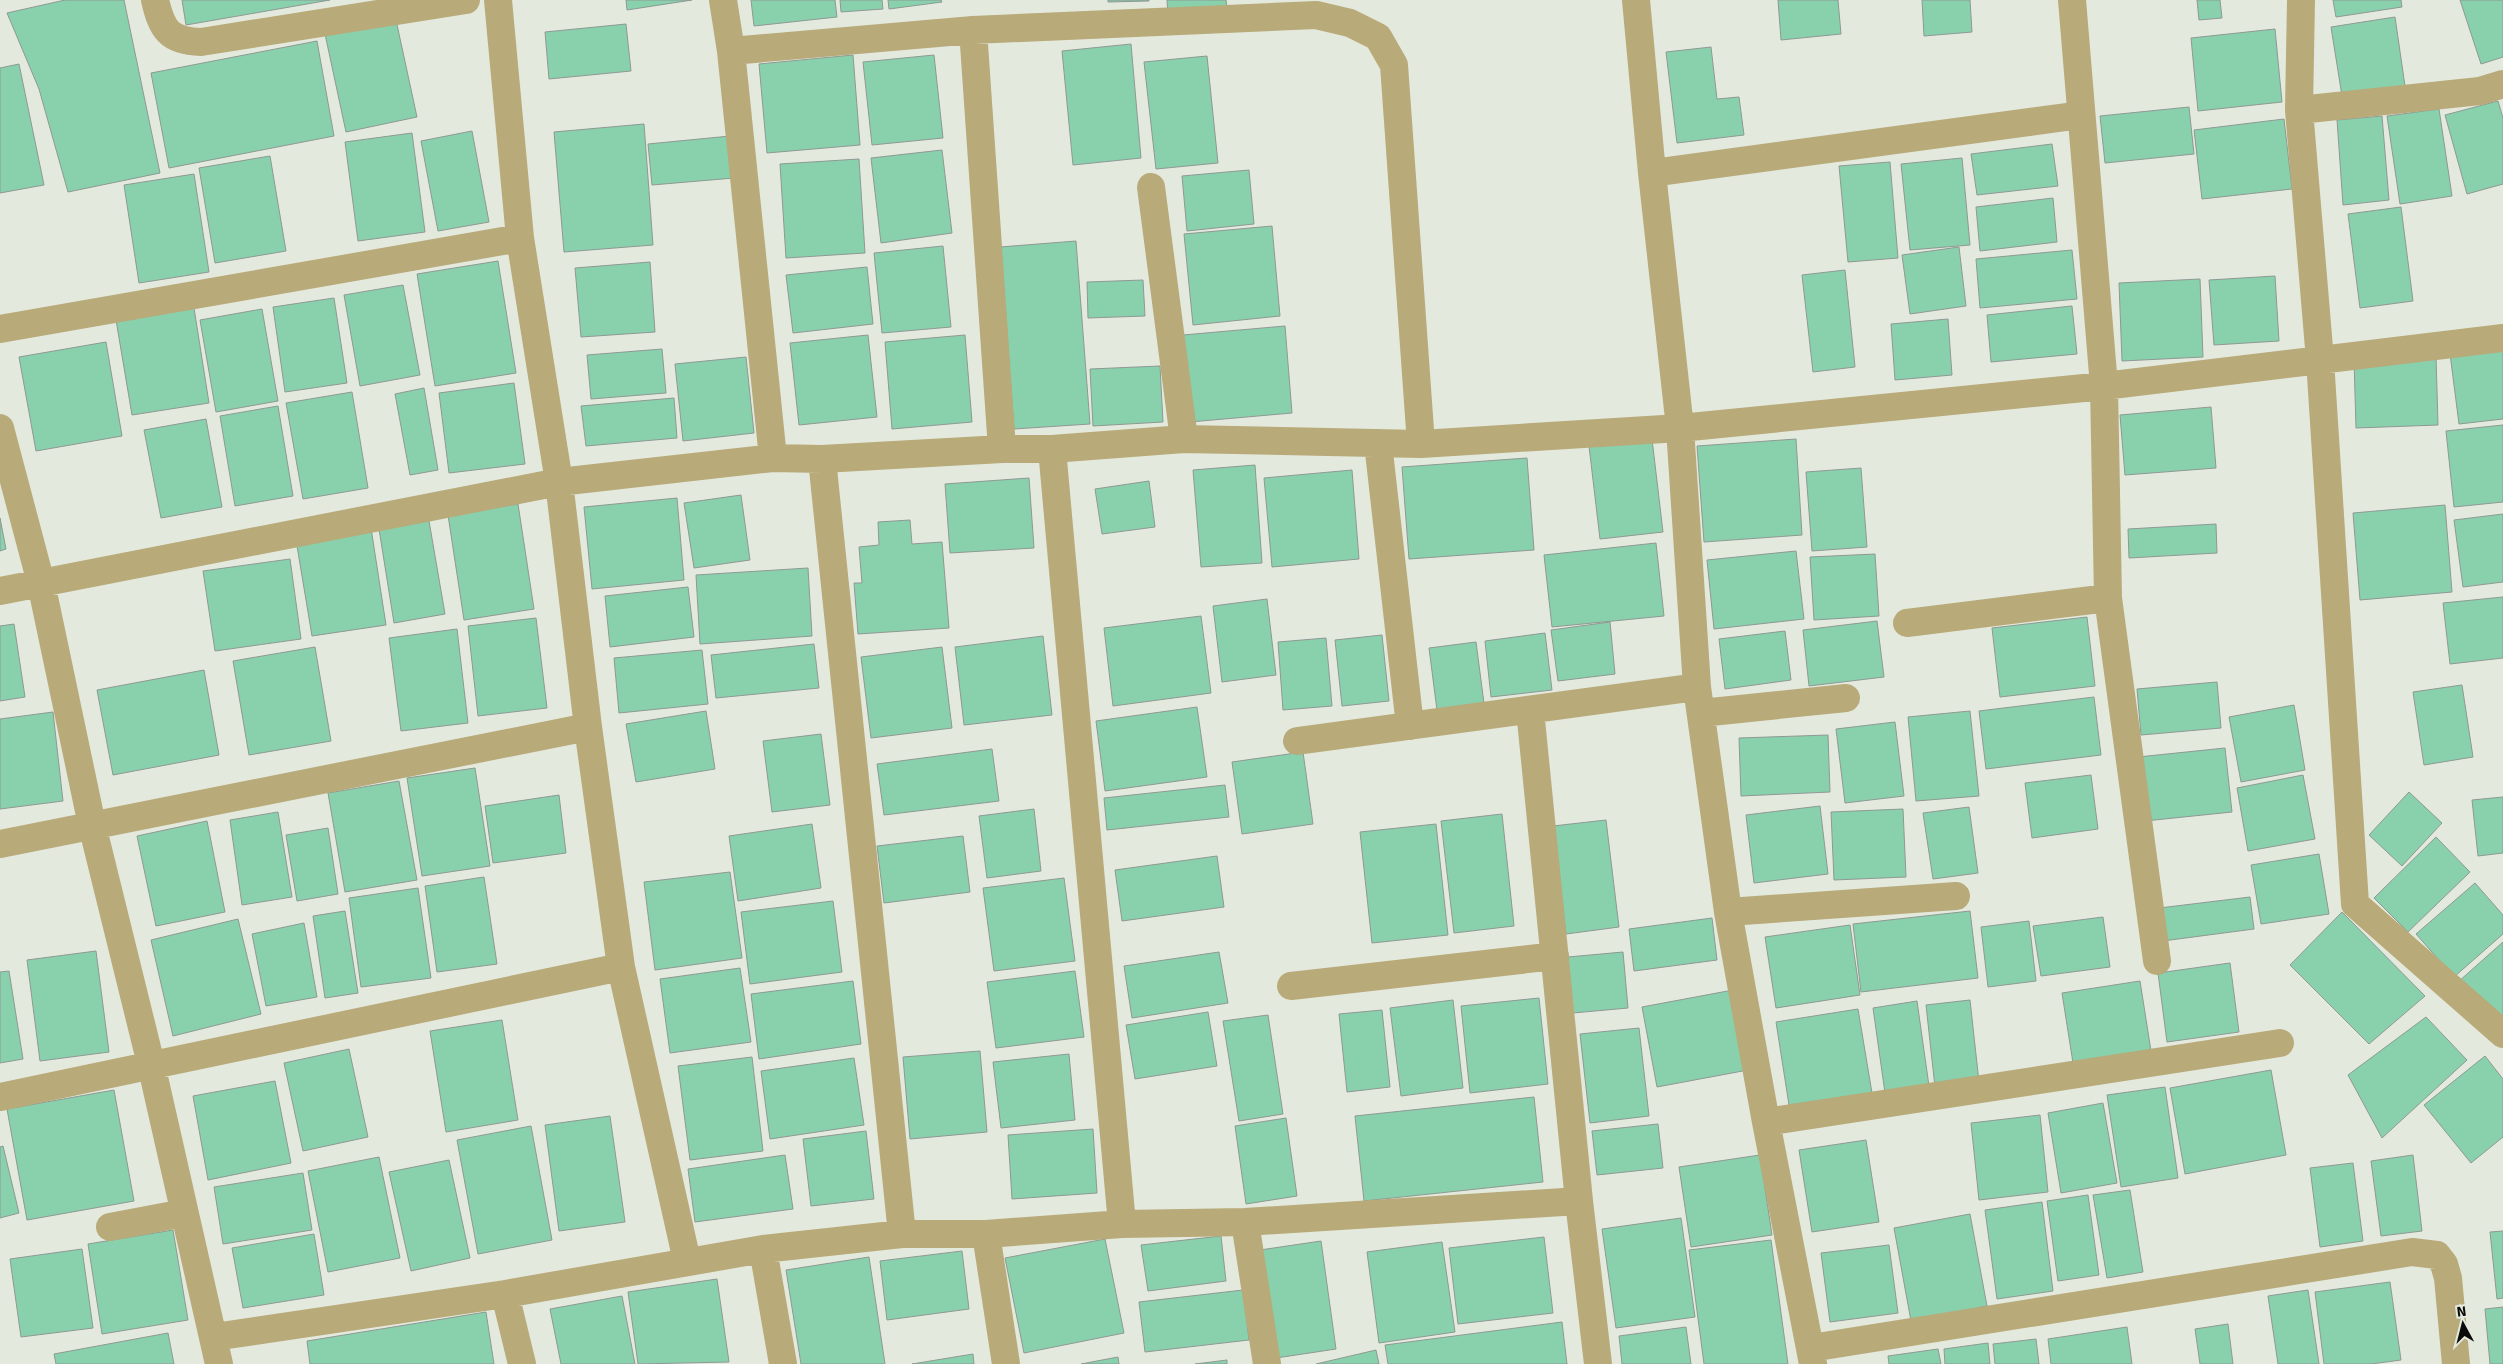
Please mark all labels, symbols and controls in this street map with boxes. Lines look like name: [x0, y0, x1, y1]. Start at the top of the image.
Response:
north arrow: [2438, 1299, 2488, 1349]
text: N: [2456, 1303, 2467, 1321]

